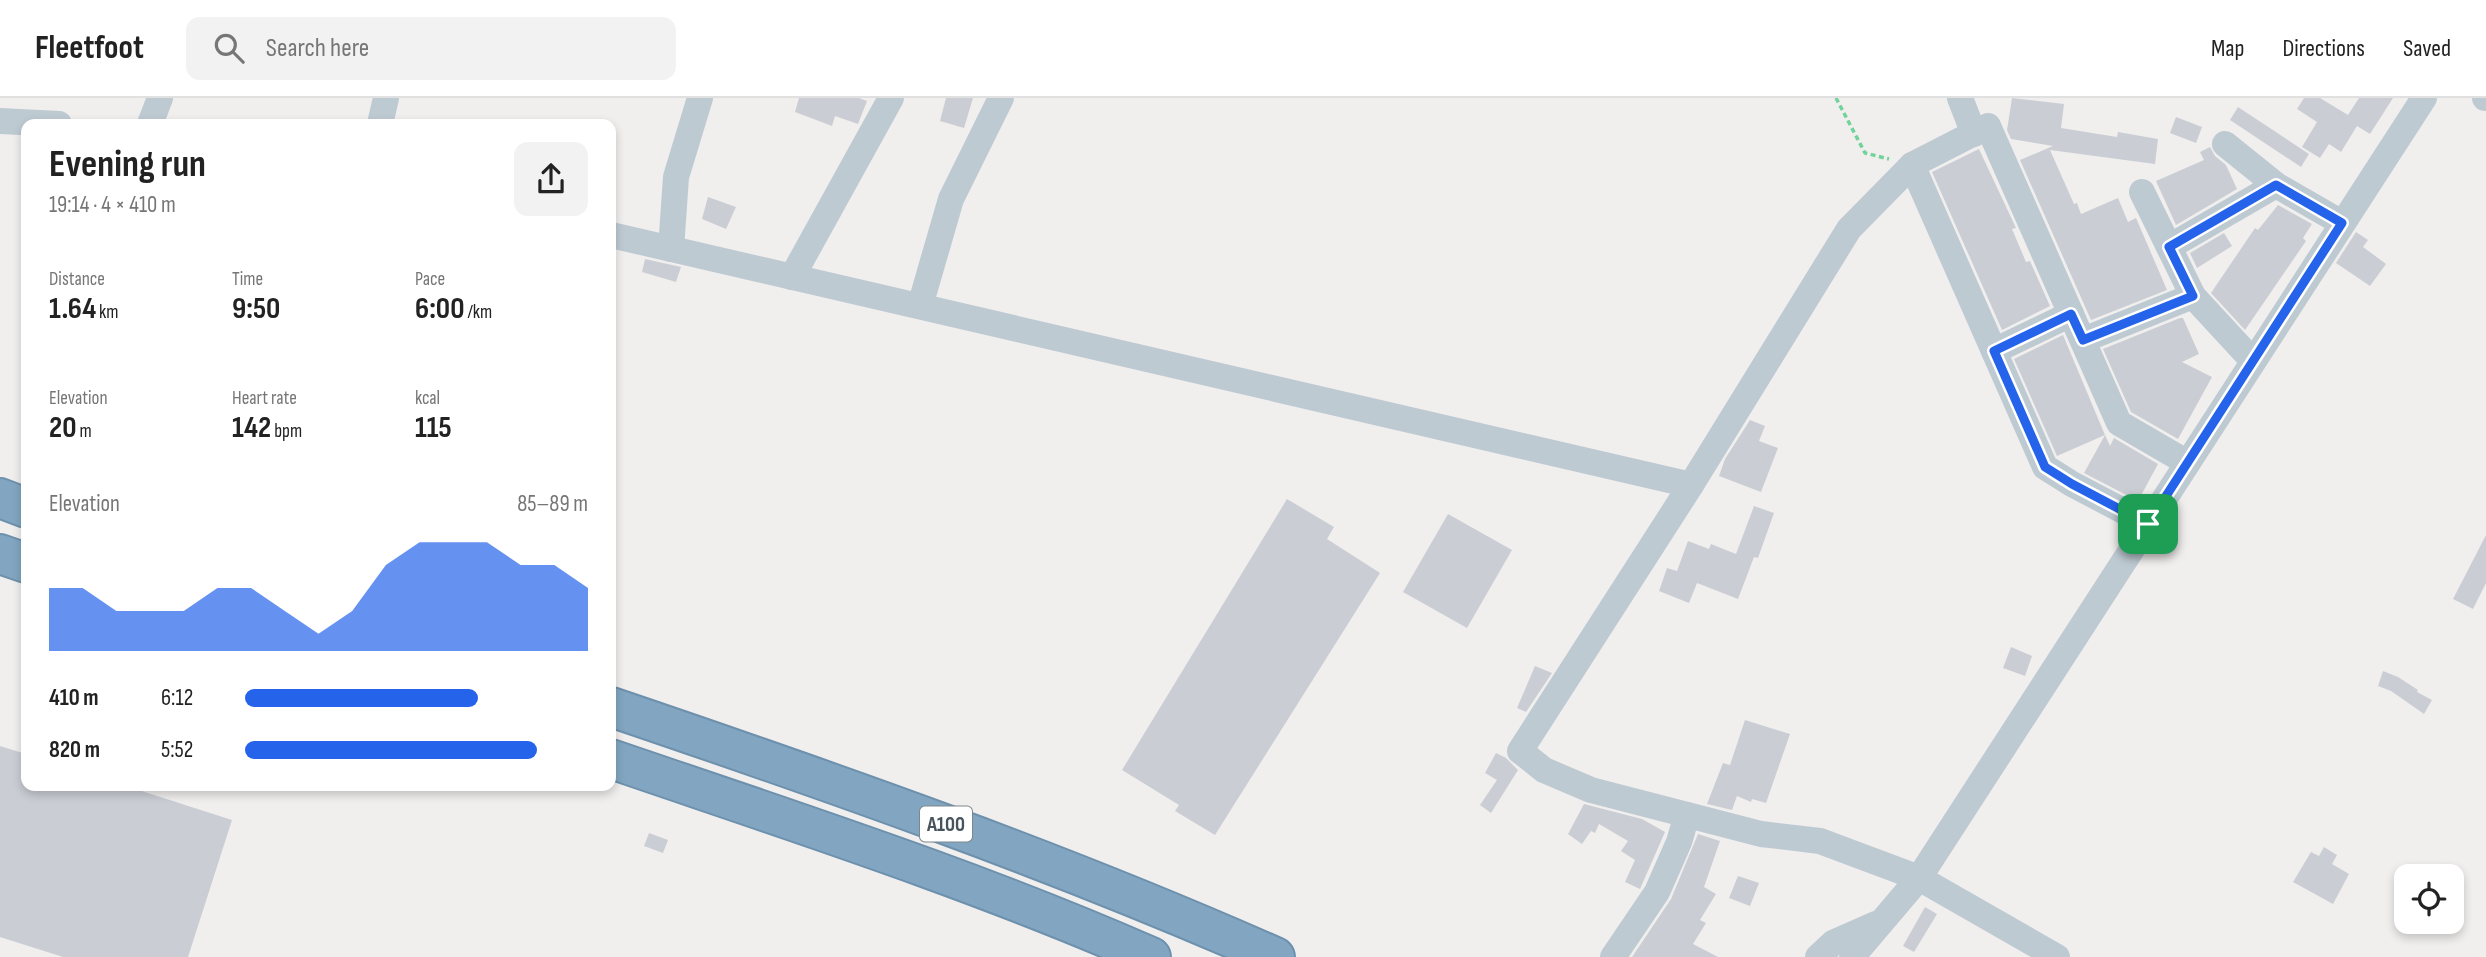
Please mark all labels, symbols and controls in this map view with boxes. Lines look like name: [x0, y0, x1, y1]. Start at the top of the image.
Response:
search box: [186, 17, 676, 80]
text: Fleetfoot: [35, 28, 144, 68]
icon: search: [210, 29, 248, 67]
text: Search here: [266, 33, 369, 64]
text: Map: [2211, 34, 2244, 63]
text: Directions: [2282, 34, 2365, 63]
text: Saved: [2403, 34, 2451, 63]
text: Evening run: [49, 142, 206, 187]
button: share: [514, 142, 588, 216]
text: 19:14 · 4 × 410 m: [49, 191, 176, 219]
text: Distance: [49, 268, 105, 291]
text: Time: [232, 268, 263, 291]
text: Pace: [415, 268, 445, 291]
text: 1.64: [49, 291, 96, 327]
text: 9:50: [232, 291, 280, 327]
text: 6:00: [415, 291, 464, 327]
text: km: [96, 301, 119, 324]
text: /km: [464, 301, 492, 324]
text: Elevation: [49, 387, 108, 410]
text: Heart rate: [232, 387, 297, 410]
text: kcal: [415, 387, 440, 410]
text: 20: [49, 410, 76, 446]
text: 142: [232, 410, 271, 446]
text: 115: [415, 410, 452, 446]
text: m: [76, 420, 92, 443]
text: bpm: [271, 420, 302, 443]
text: Elevation: [49, 490, 120, 518]
text: 85–89 m: [517, 490, 588, 518]
pin: [2118, 494, 2178, 554]
icon: arrive: [2129, 505, 2167, 543]
text: 410 m: [49, 684, 99, 712]
text: 6:12: [161, 684, 193, 712]
text: 820 m: [49, 736, 100, 764]
text: 5:52: [161, 736, 193, 764]
road number: A100: [920, 806, 972, 842]
map controls: [2394, 864, 2464, 934]
button: locate: [2394, 864, 2464, 934]

